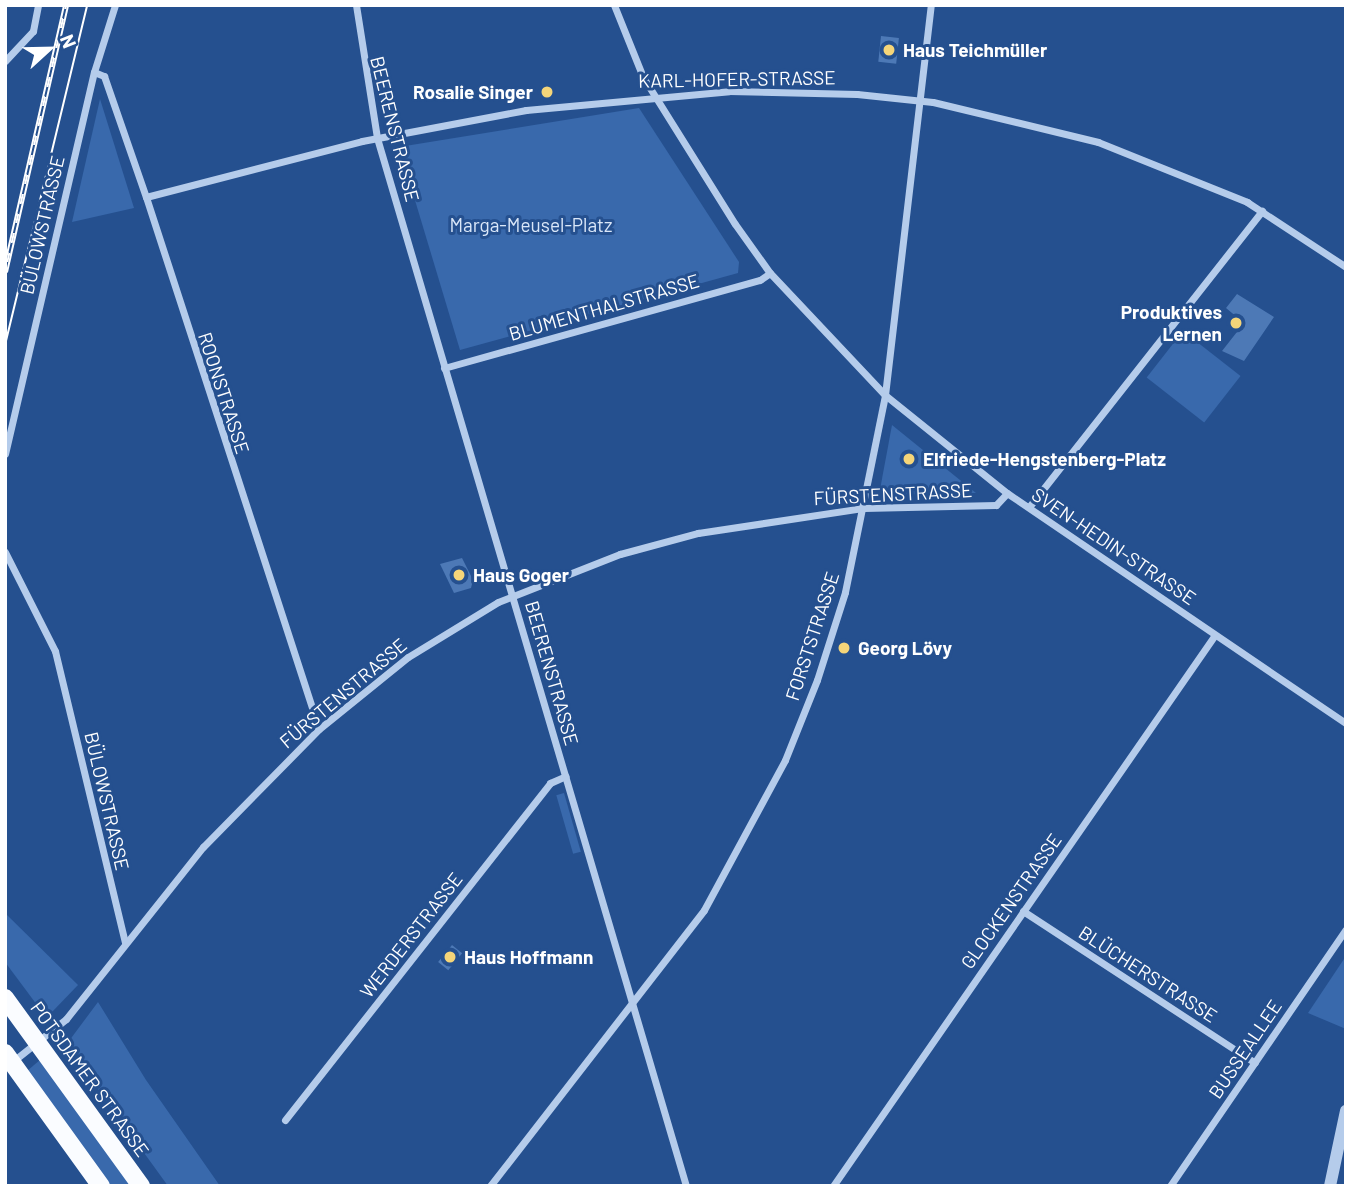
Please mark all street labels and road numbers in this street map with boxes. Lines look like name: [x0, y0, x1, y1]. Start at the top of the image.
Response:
street label: BEERENSTRASSE: [366, 54, 424, 204]
street label: KARL-HOFER-STRASSE: [638, 66, 836, 92]
street label: BÜLOWSTRASSE: [15, 153, 69, 297]
street label: BLUMENTHALSTRASSE: [506, 269, 702, 345]
street label: ROONSTRASSE: [194, 329, 254, 457]
street label: FÜRSTENSTRASSE: [813, 478, 973, 510]
street label: SVEN-HEDIN-STRASSE: [1028, 483, 1200, 609]
street label: FORSTSTRASSE: [780, 569, 844, 703]
street label: BEERENSTRASSE: [520, 598, 584, 748]
street label: FÜRSTENSTRASSE: [275, 633, 411, 753]
street label: BÜLOWSTRASSE: [80, 729, 134, 873]
street label: GLOCKENSTRASSE: [956, 829, 1066, 973]
street label: WERDERSTRASSE: [355, 868, 467, 1002]
street label: BLÜCHERSTRASSE: [1075, 921, 1221, 1027]
street label: BUSSEALLEE: [1204, 995, 1286, 1103]
street label: POTSDAMER STRASSE: [26, 997, 154, 1161]

